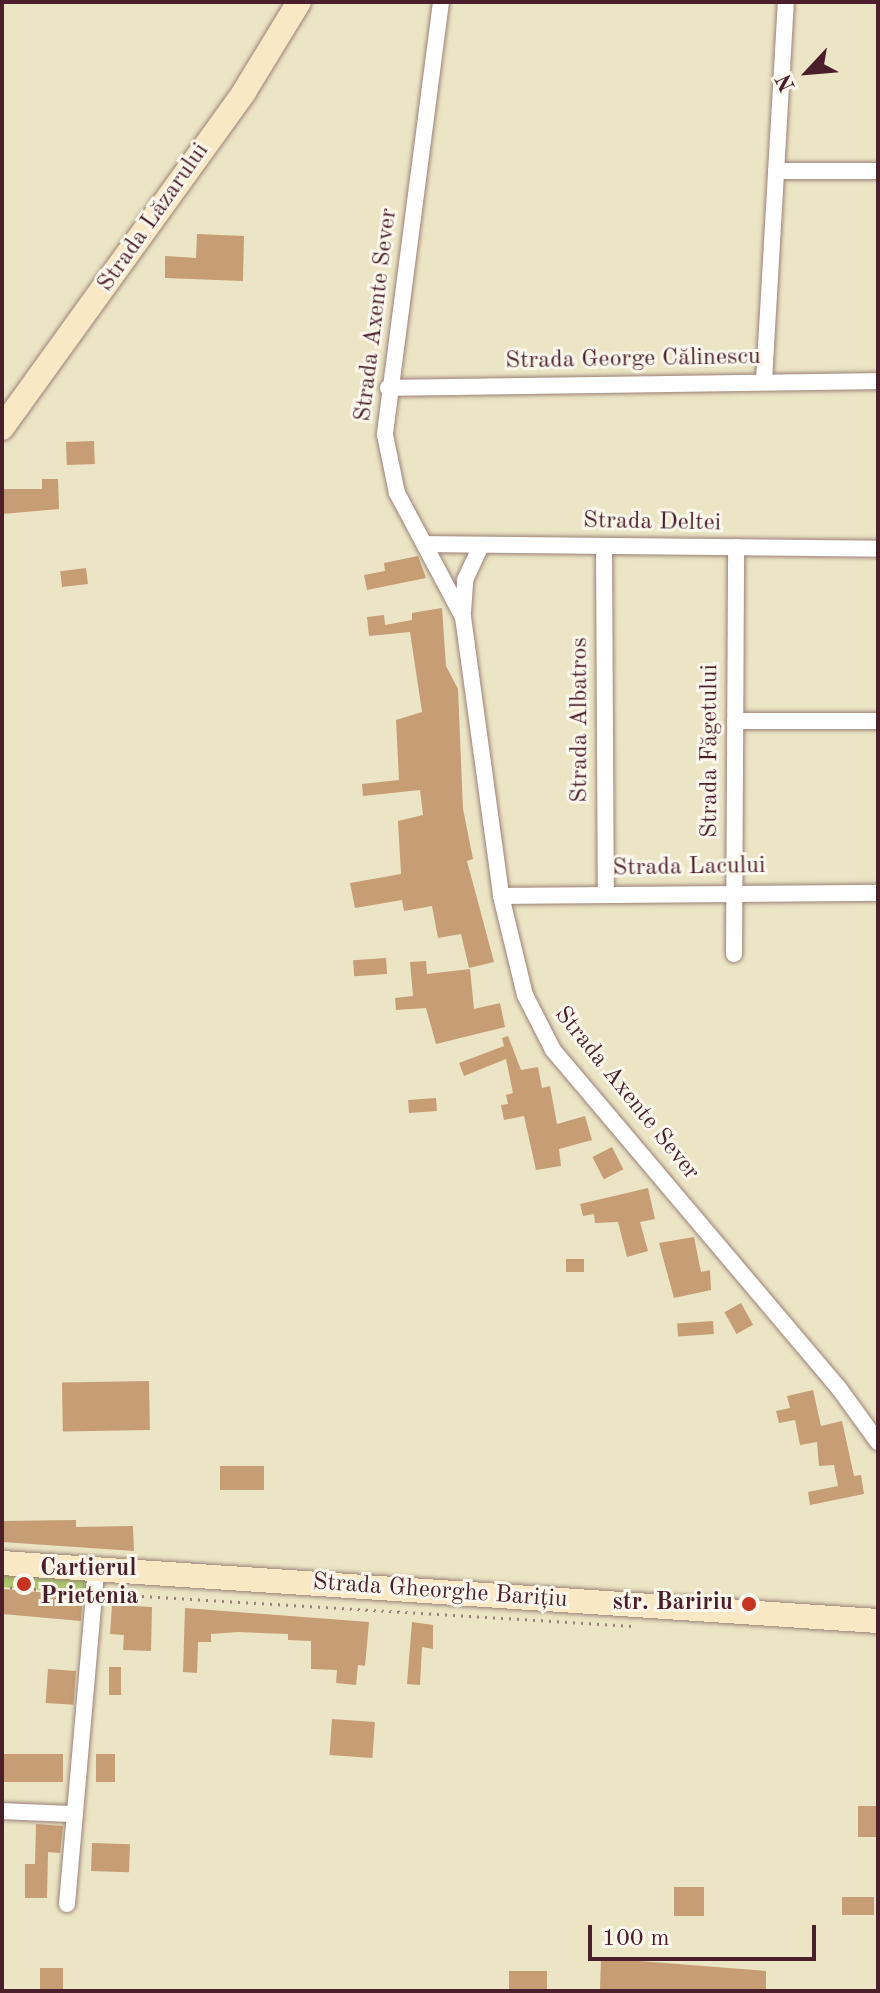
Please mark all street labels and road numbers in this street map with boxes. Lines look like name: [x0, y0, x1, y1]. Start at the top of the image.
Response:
street label: Strada Lăzarului: [92, 138, 216, 298]
street label: Strada Axente Sever: [350, 207, 404, 423]
street label: Strada George Călinescu: [505, 343, 761, 377]
street label: Strada Deltei: [583, 507, 721, 539]
street label: Strada Albatros: [567, 637, 595, 803]
street label: Strada Făgetului: [697, 664, 725, 838]
street label: Strada Lacului: [612, 852, 766, 884]
street label: Strada Axente Sever: [547, 1001, 705, 1187]
street label: Strada Gheorghe Barițiu: [312, 1569, 568, 1615]

